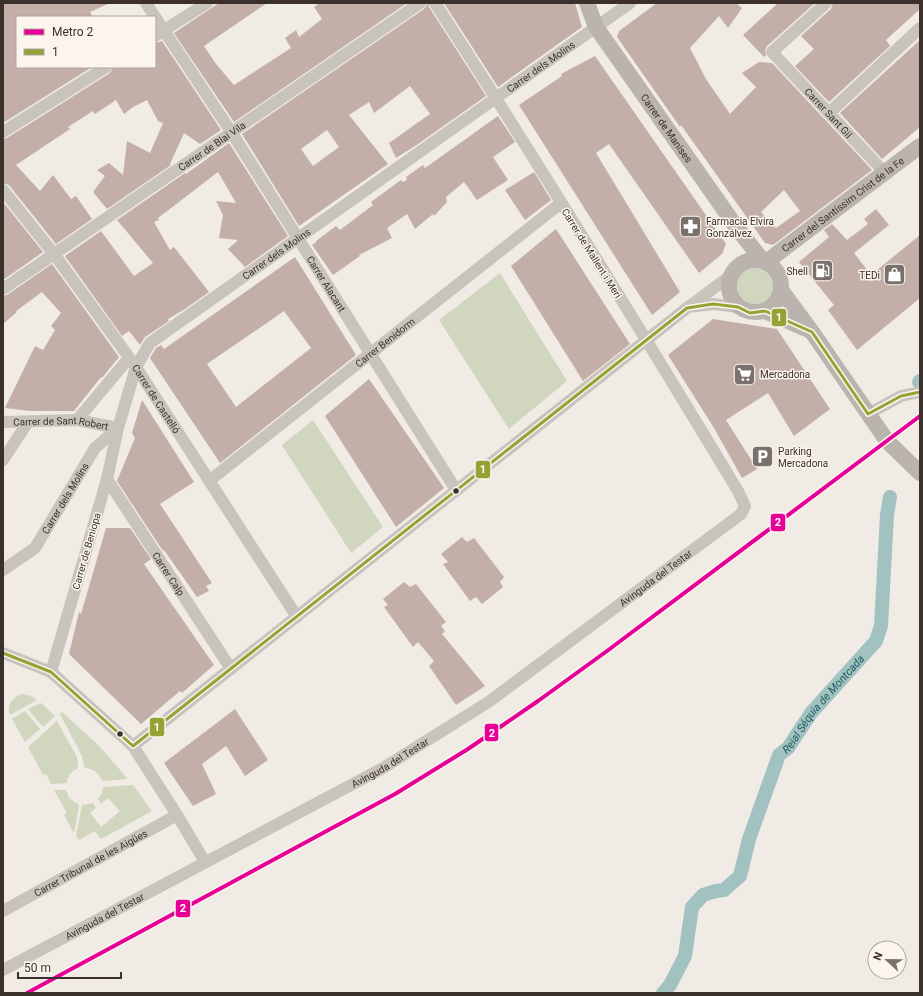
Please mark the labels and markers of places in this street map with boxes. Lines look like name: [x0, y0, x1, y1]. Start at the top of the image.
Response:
pharmacy icon: Farmacia Elvira Gonzálvez: [678, 214, 704, 240]
place label: Farmacia Elvira Gonzálvez: [706, 216, 774, 239]
fuel station icon: Shell: [810, 258, 836, 284]
shop icon: TEDi: [882, 262, 908, 288]
place label: Shell: [786, 266, 808, 277]
place label: TEDi: [859, 270, 880, 281]
supermarket icon: Mercadona: [731, 361, 757, 387]
place label: Mercadona: [760, 369, 810, 380]
parking icon: Parking Mercadona: [750, 444, 776, 470]
place label: Parking Mercadona: [778, 446, 828, 469]
unlabelled marker: [451, 486, 461, 496]
unlabelled marker: [115, 729, 125, 739]

